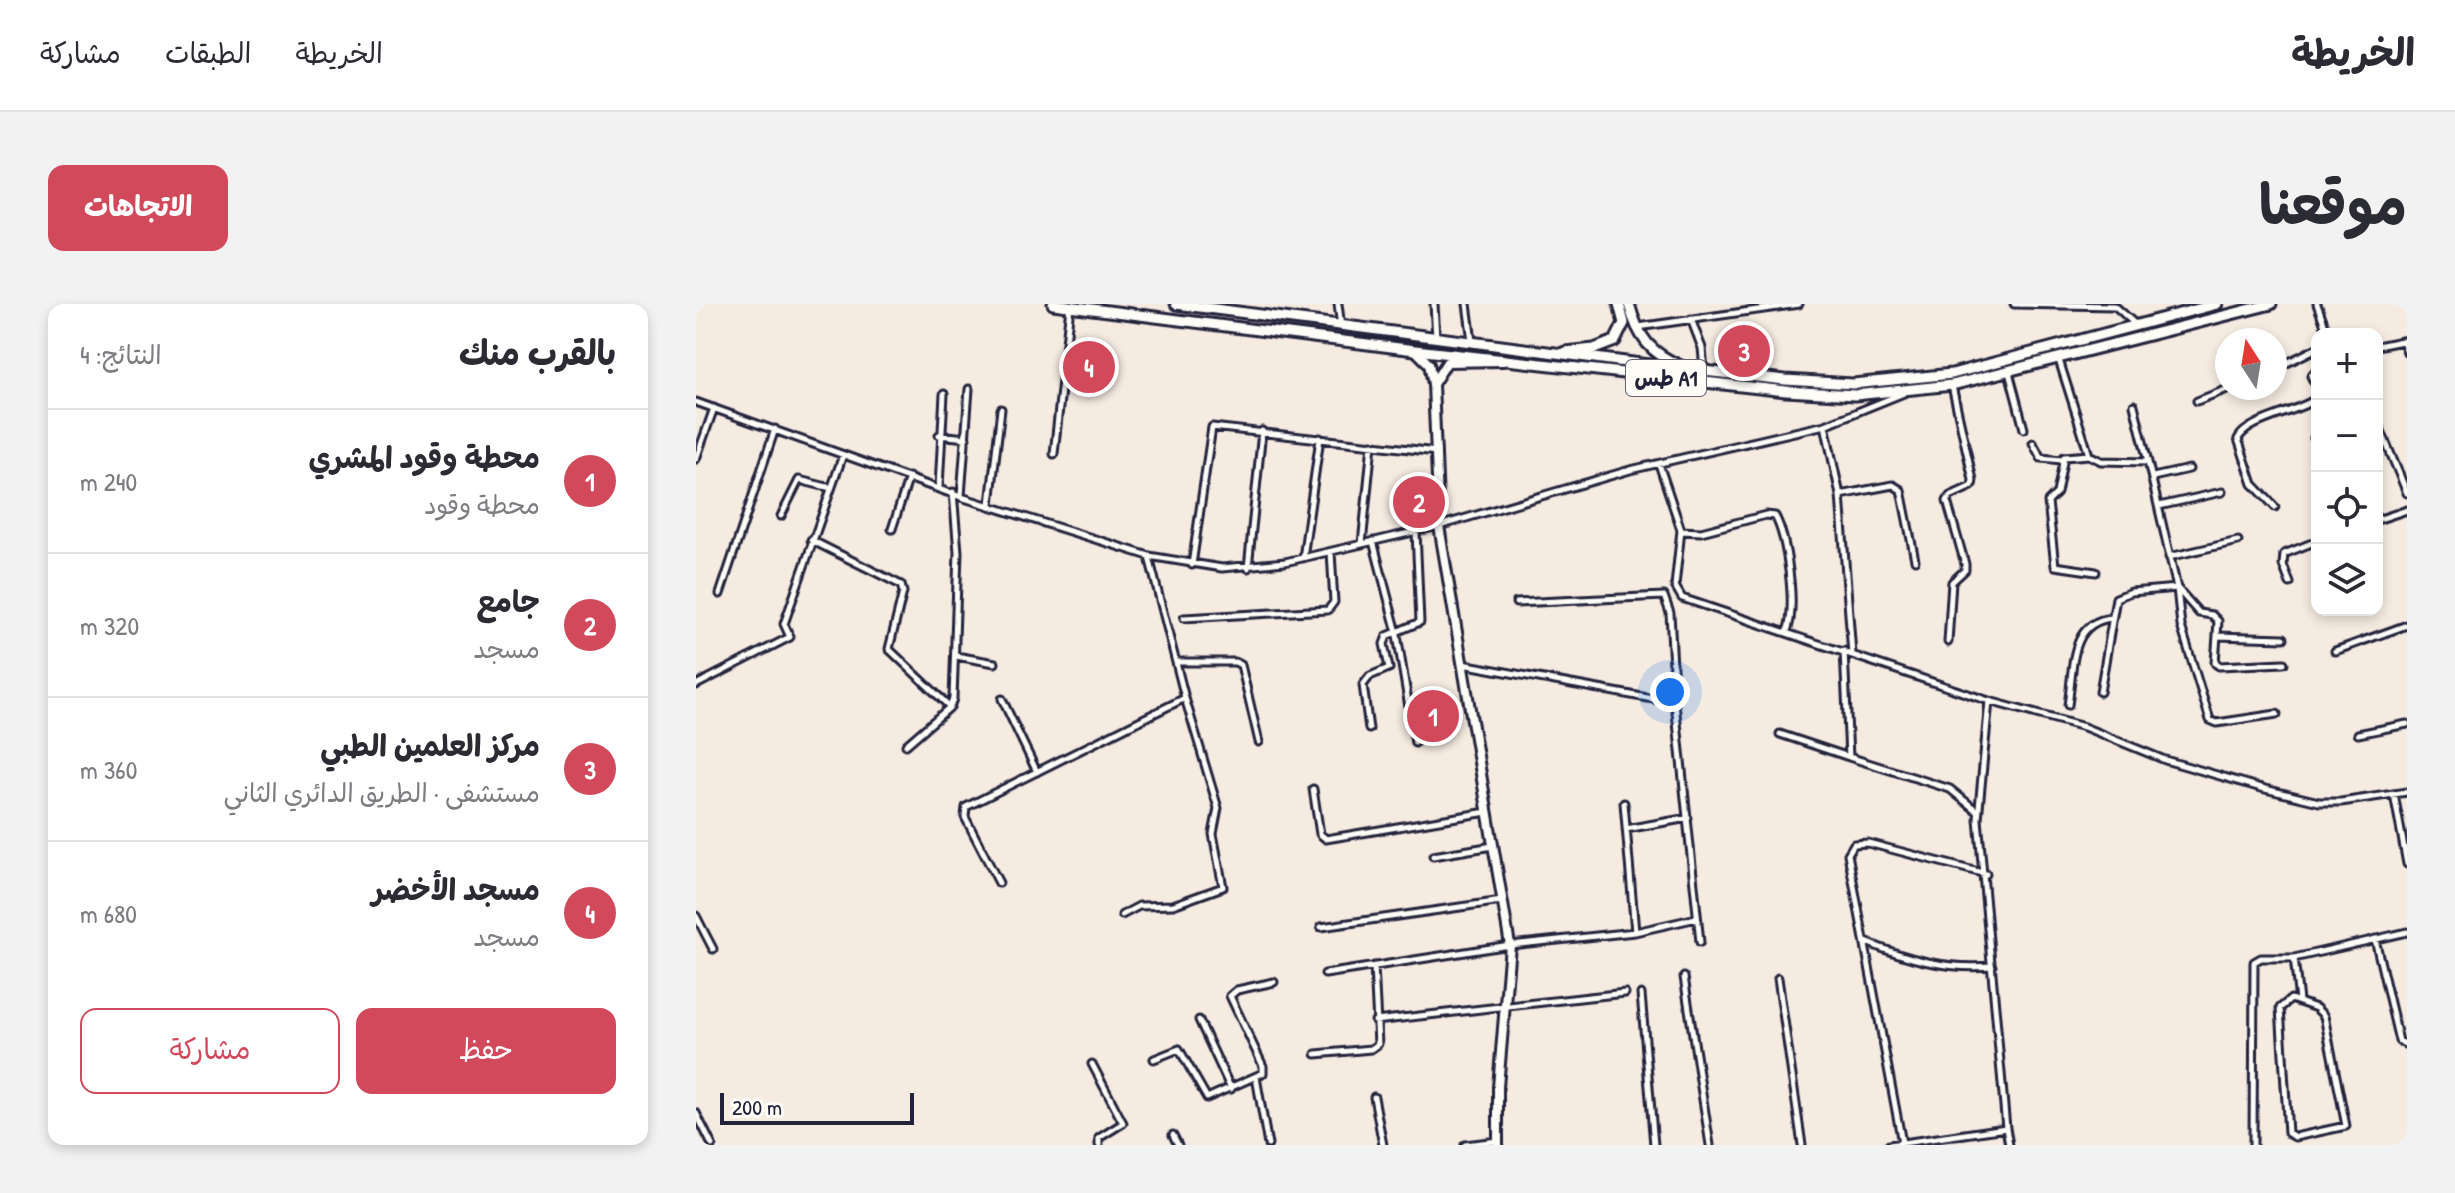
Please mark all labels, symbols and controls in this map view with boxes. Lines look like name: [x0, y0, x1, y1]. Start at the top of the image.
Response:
text: الخريطة: [2291, 26, 2415, 78]
text: مشاركة: [40, 34, 121, 72]
text: الطبقات: [165, 34, 251, 72]
text: الخريطة: [295, 34, 383, 72]
button: الاتجاهات: [48, 165, 228, 251]
text: موقعنا: [2259, 166, 2407, 241]
pin: 3: [1718, 321, 1770, 381]
north arrow: [2215, 328, 2287, 400]
map controls: [2311, 328, 2383, 616]
button: +: [2311, 328, 2383, 400]
text: بالقرب منك: [459, 330, 616, 376]
text: النتائج: 4: [80, 337, 162, 372]
pin: 4: [1063, 337, 1115, 397]
road number: طس A1: [1626, 360, 1706, 396]
button: −: [2311, 400, 2383, 472]
text: محطة وقود المشري: [309, 437, 540, 477]
text: 240 m: [80, 464, 137, 499]
text: 1: [585, 464, 595, 499]
pin: 2: [1393, 472, 1445, 532]
button: locate: [2311, 472, 2383, 544]
text: محطة وقود: [424, 487, 540, 522]
button: layers: [2311, 544, 2383, 616]
text: جامع: [476, 581, 540, 621]
text: 320 m: [80, 608, 139, 643]
text: 2: [584, 608, 596, 643]
text: مسجد: [473, 631, 540, 666]
your location: [1650, 672, 1690, 712]
pin: 1: [1407, 686, 1459, 746]
text: مركز العلمين الطبي: [320, 725, 540, 765]
text: 360 m: [80, 752, 137, 787]
text: 3: [584, 752, 596, 787]
text: مستشفى · الطريق الدائري الثاني: [223, 775, 540, 810]
text: مسجد الأخضر: [372, 869, 540, 909]
text: 680 m: [80, 896, 137, 931]
text: 4: [585, 896, 595, 931]
text: مسجد: [473, 919, 540, 954]
button: مشاركة: [80, 1008, 340, 1094]
button: حفظ: [356, 1008, 616, 1094]
scale bar: [720, 1089, 914, 1125]
text: 200 m: [732, 1092, 782, 1122]

